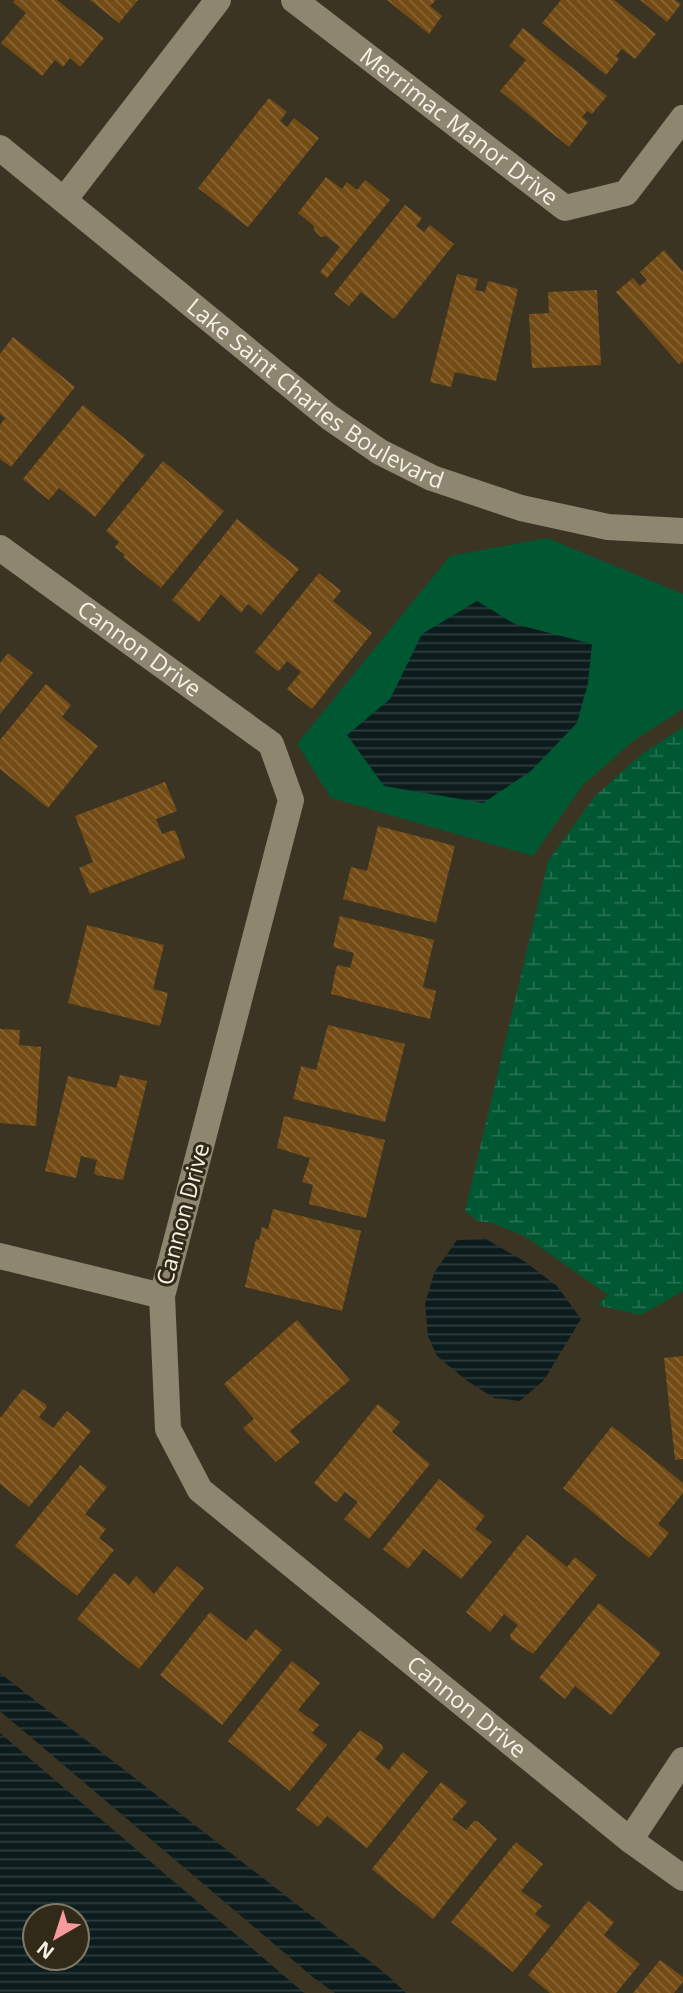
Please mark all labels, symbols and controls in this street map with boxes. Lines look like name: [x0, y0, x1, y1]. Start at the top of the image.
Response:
street label: Merrimac Manor Drive: [354, 39, 566, 212]
street label: Lake Saint Charles Boulevard: [181, 290, 448, 496]
street label: Cannon Drive: [72, 592, 208, 704]
street label: Cannon Drive: [148, 1139, 216, 1288]
street label: Cannon Drive: [400, 1648, 534, 1765]
north arrow: [21, 1902, 91, 1972]
text: N: [31, 1935, 59, 1965]

